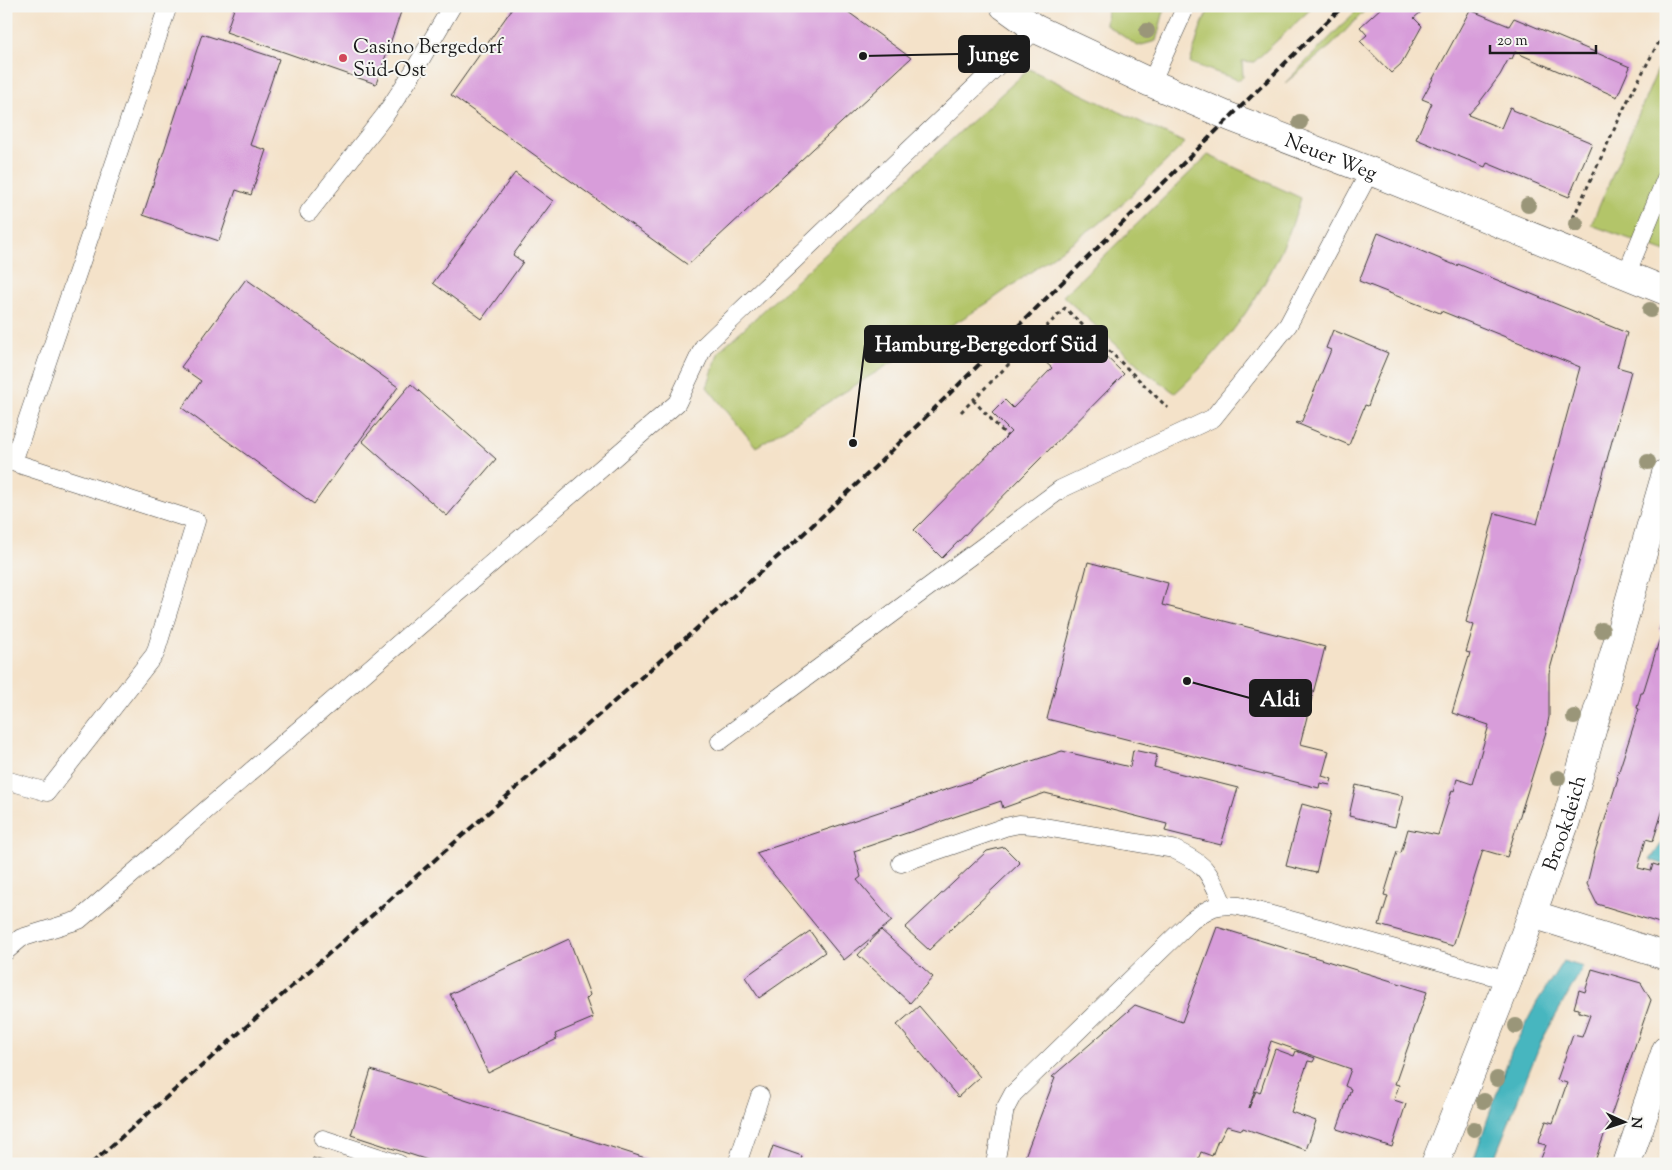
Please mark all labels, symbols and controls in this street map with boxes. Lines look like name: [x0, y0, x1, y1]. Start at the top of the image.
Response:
scale bar: [1490, 22, 1596, 54]
text: 20 m: [1497, 31, 1528, 52]
place label: Casino Bergedorf Süd-Ost: [353, 34, 504, 86]
callout: Junge: [959, 36, 1029, 72]
text: Junge: [967, 41, 1019, 71]
marker: Casino Bergedorf Süd-Ost: [337, 52, 349, 64]
street label: Neuer Weg: [1280, 127, 1381, 189]
callout: Hamburg-Bergedorf Süd: [865, 326, 1107, 362]
text: Hamburg-Bergedorf Süd: [875, 331, 1097, 361]
callout: Aldi: [1250, 680, 1311, 716]
text: Aldi: [1260, 686, 1300, 716]
street label: Brookdeich: [1537, 772, 1595, 875]
north arrow: [1600, 1098, 1650, 1148]
text: N: [1625, 1116, 1645, 1129]

